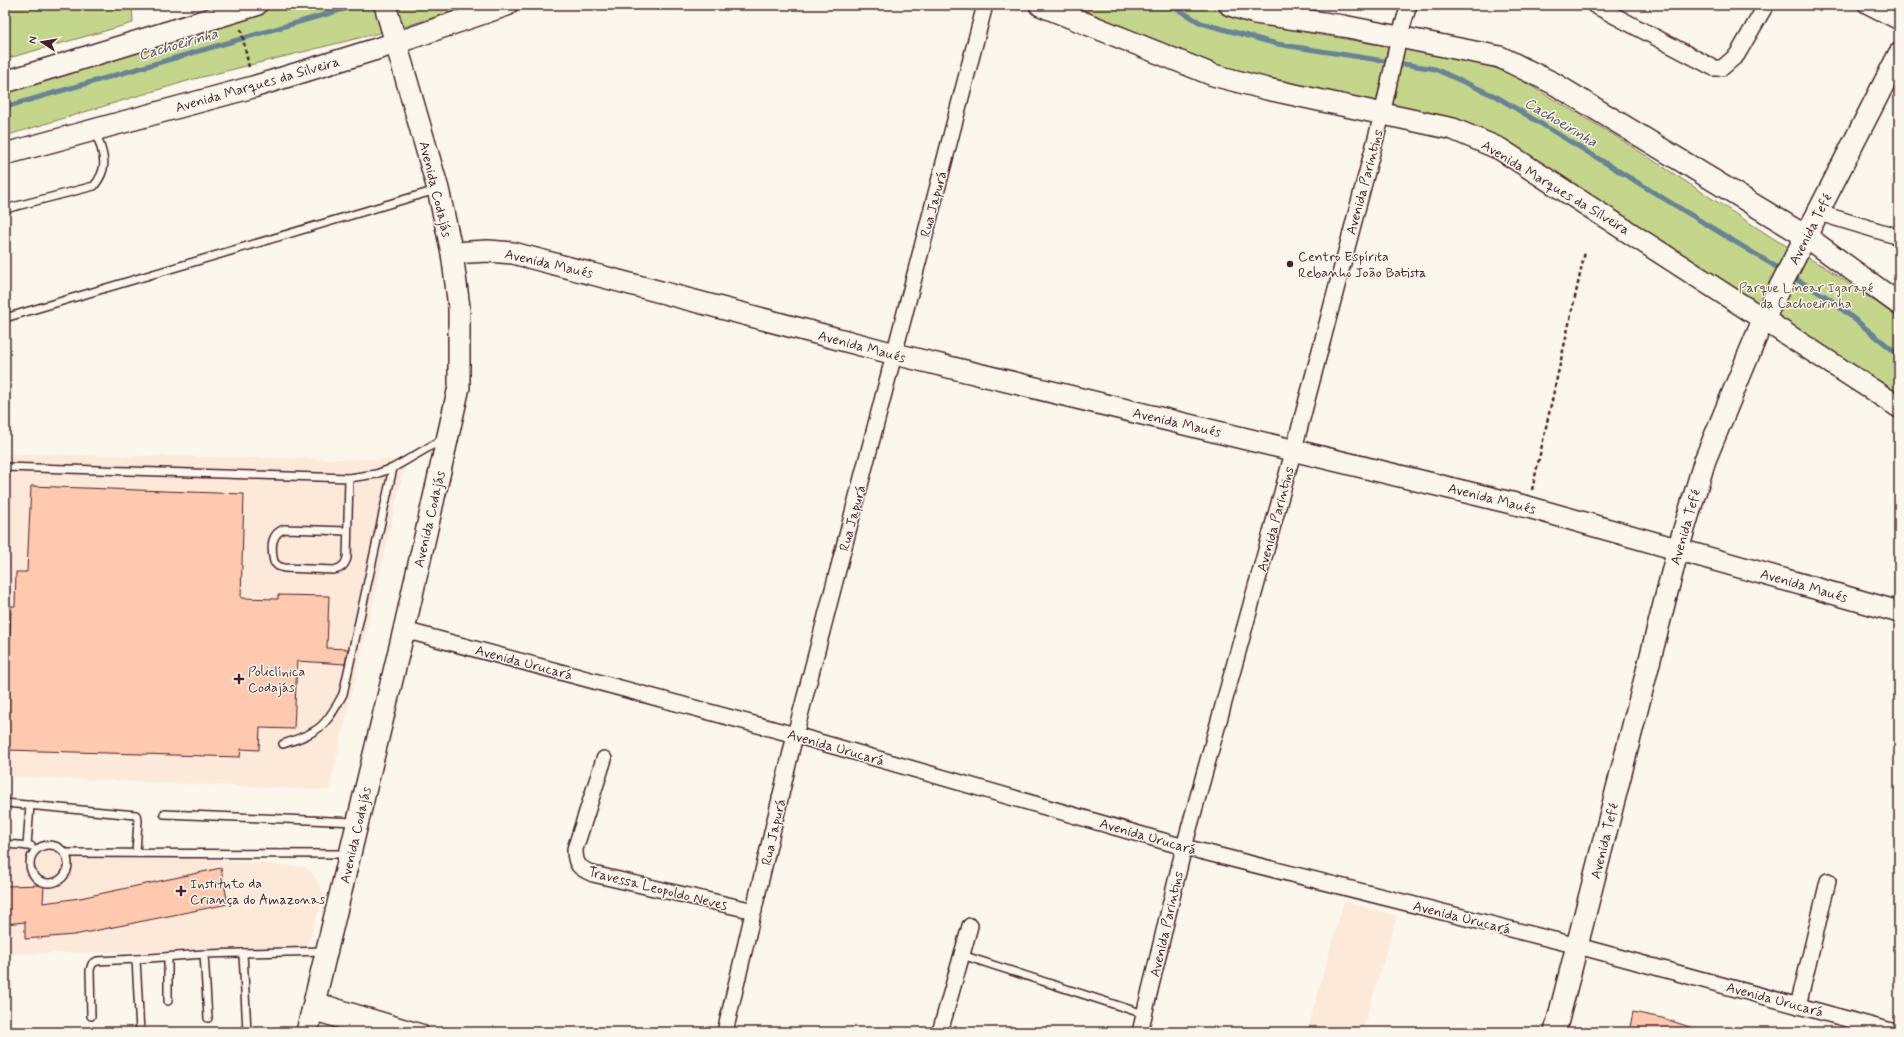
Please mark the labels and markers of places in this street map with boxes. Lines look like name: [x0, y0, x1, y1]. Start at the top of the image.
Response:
place label: Centro Espírita Rebanho João Batista: [1298, 248, 1426, 282]
marker: Centro Espírita Rebanho João Batista: [1285, 259, 1295, 269]
place label: Policlínica Codajás: [248, 663, 305, 697]
marker: Policlínica Codajás: [233, 673, 245, 685]
place label: Instituto da Criança do Amazonas: [190, 875, 325, 909]
marker: Instituto da Criança do Amazonas: [175, 885, 187, 897]

